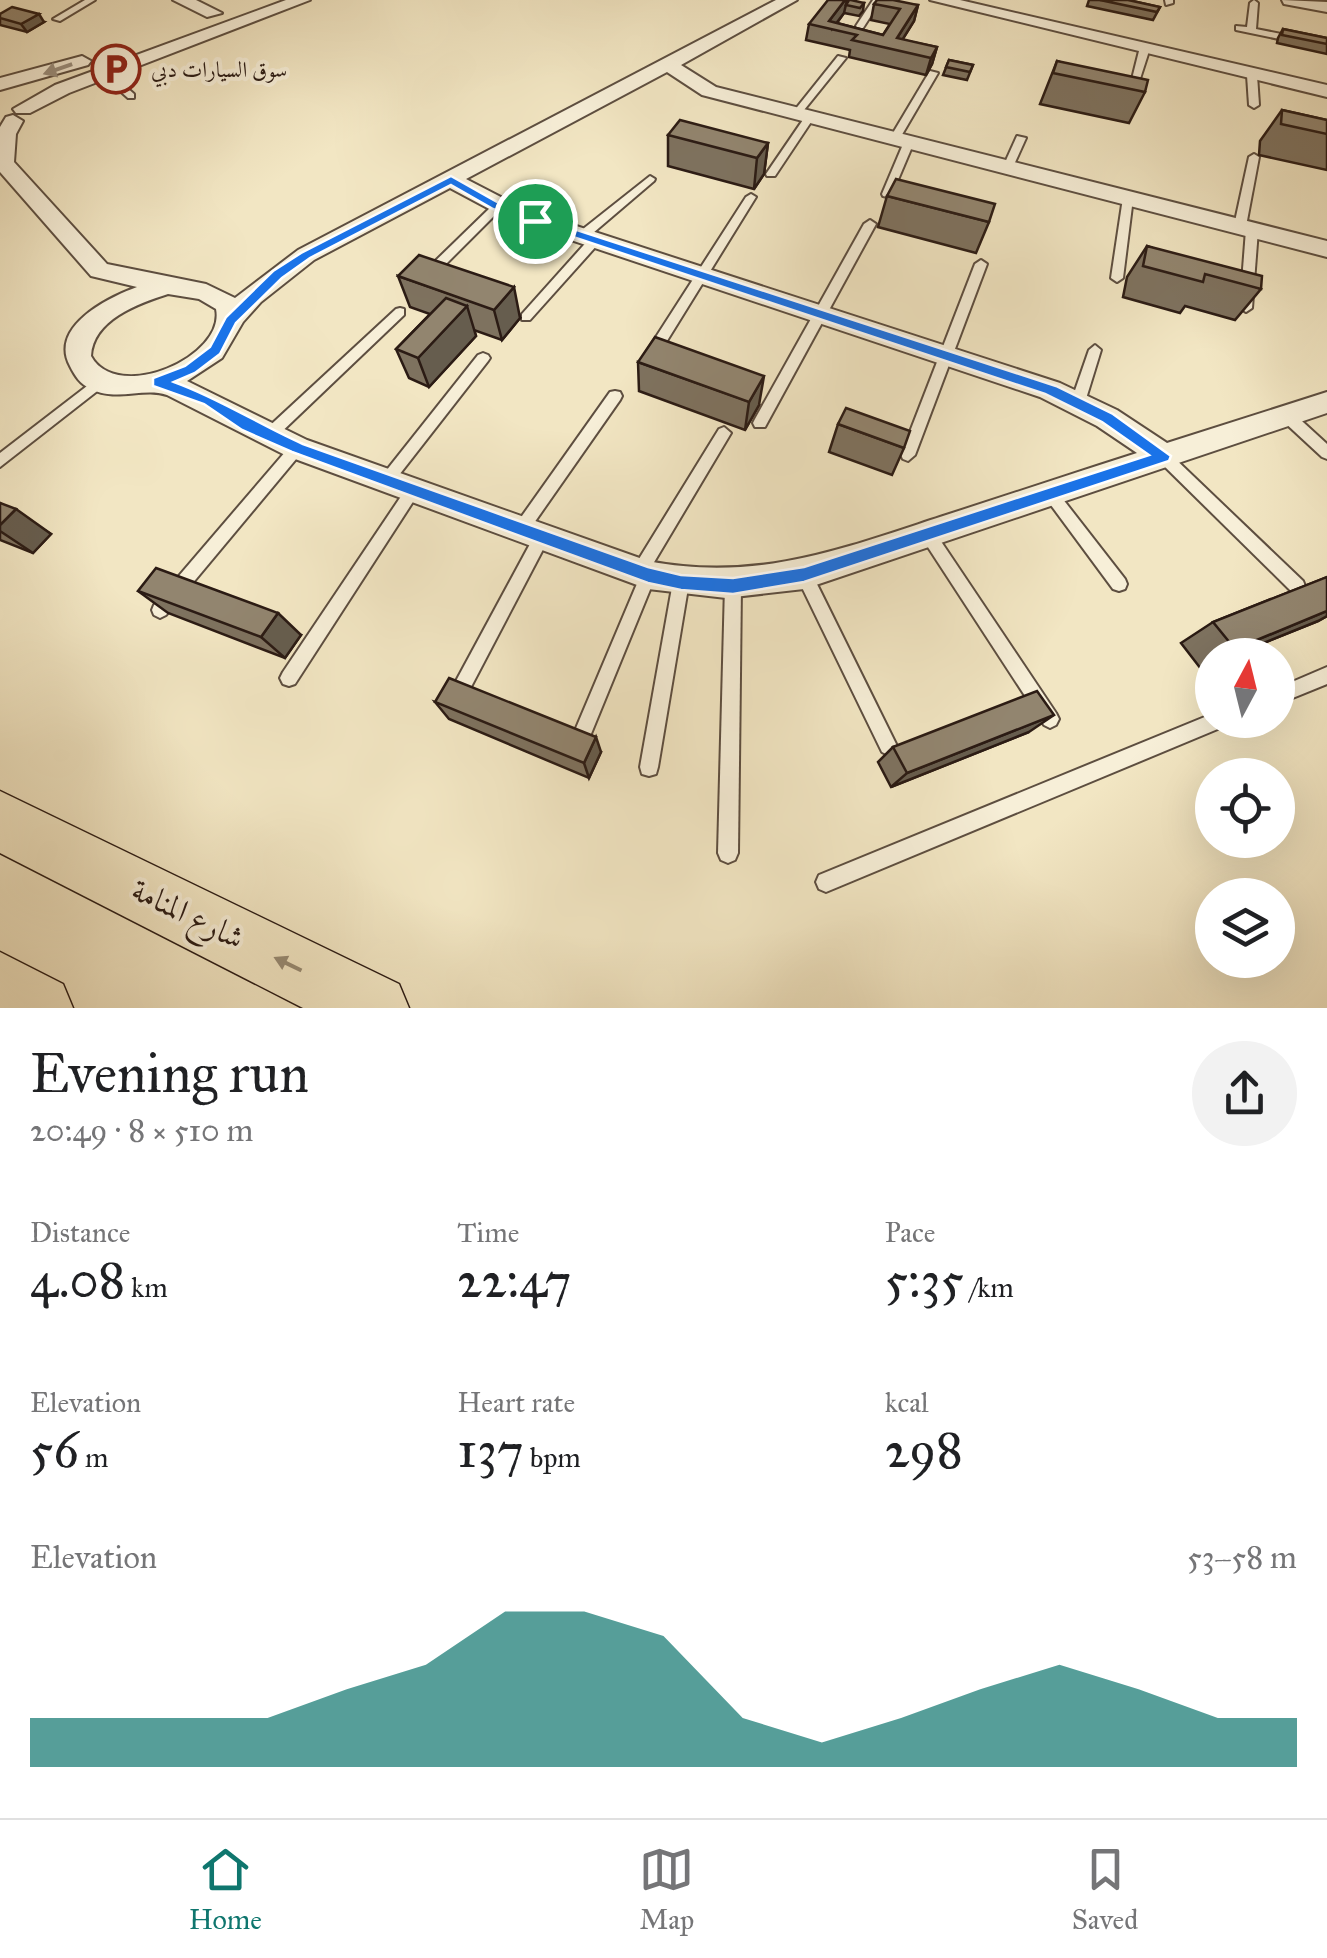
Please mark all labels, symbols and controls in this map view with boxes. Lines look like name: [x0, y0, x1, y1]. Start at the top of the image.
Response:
parking icon: سوق السيارات دبي: [90, 43, 142, 95]
place label: سوق السيارات دبي: [151, 56, 287, 88]
one-way arrow: [43, 62, 73, 77]
pin: [493, 179, 578, 264]
icon: arrive: [508, 194, 563, 249]
north arrow: [1195, 638, 1295, 738]
map controls: [1195, 638, 1295, 978]
button: locate: [1195, 758, 1295, 858]
street label: شارع المنامة: [122, 870, 251, 964]
button: layers: [1195, 878, 1295, 978]
one-way arrow: [274, 956, 303, 973]
text: Evening run: [30, 1040, 309, 1107]
button: share: [1192, 1041, 1297, 1146]
text: 20:49 · 8 × 510 m: [30, 1111, 253, 1150]
text: Distance: [30, 1215, 130, 1250]
text: Time: [457, 1215, 519, 1250]
text: Pace: [885, 1215, 935, 1250]
text: 4.08: [30, 1250, 125, 1311]
text: 22:47: [457, 1250, 571, 1311]
text: 5:35: [885, 1250, 964, 1311]
text: km: [125, 1270, 168, 1305]
text: /km: [964, 1270, 1014, 1305]
text: Elevation: [30, 1385, 141, 1420]
text: Heart rate: [457, 1385, 575, 1420]
text: kcal: [885, 1385, 929, 1420]
text: 56: [30, 1420, 79, 1481]
text: 137: [457, 1420, 524, 1481]
text: 298: [885, 1420, 963, 1481]
text: m: [79, 1440, 108, 1475]
text: bpm: [524, 1440, 581, 1475]
text: Elevation: [30, 1538, 157, 1577]
text: 53–58 m: [1187, 1538, 1297, 1577]
tab: Home: [189, 1842, 262, 1937]
tab: Map: [639, 1842, 694, 1937]
tab: Saved: [1072, 1842, 1138, 1937]

